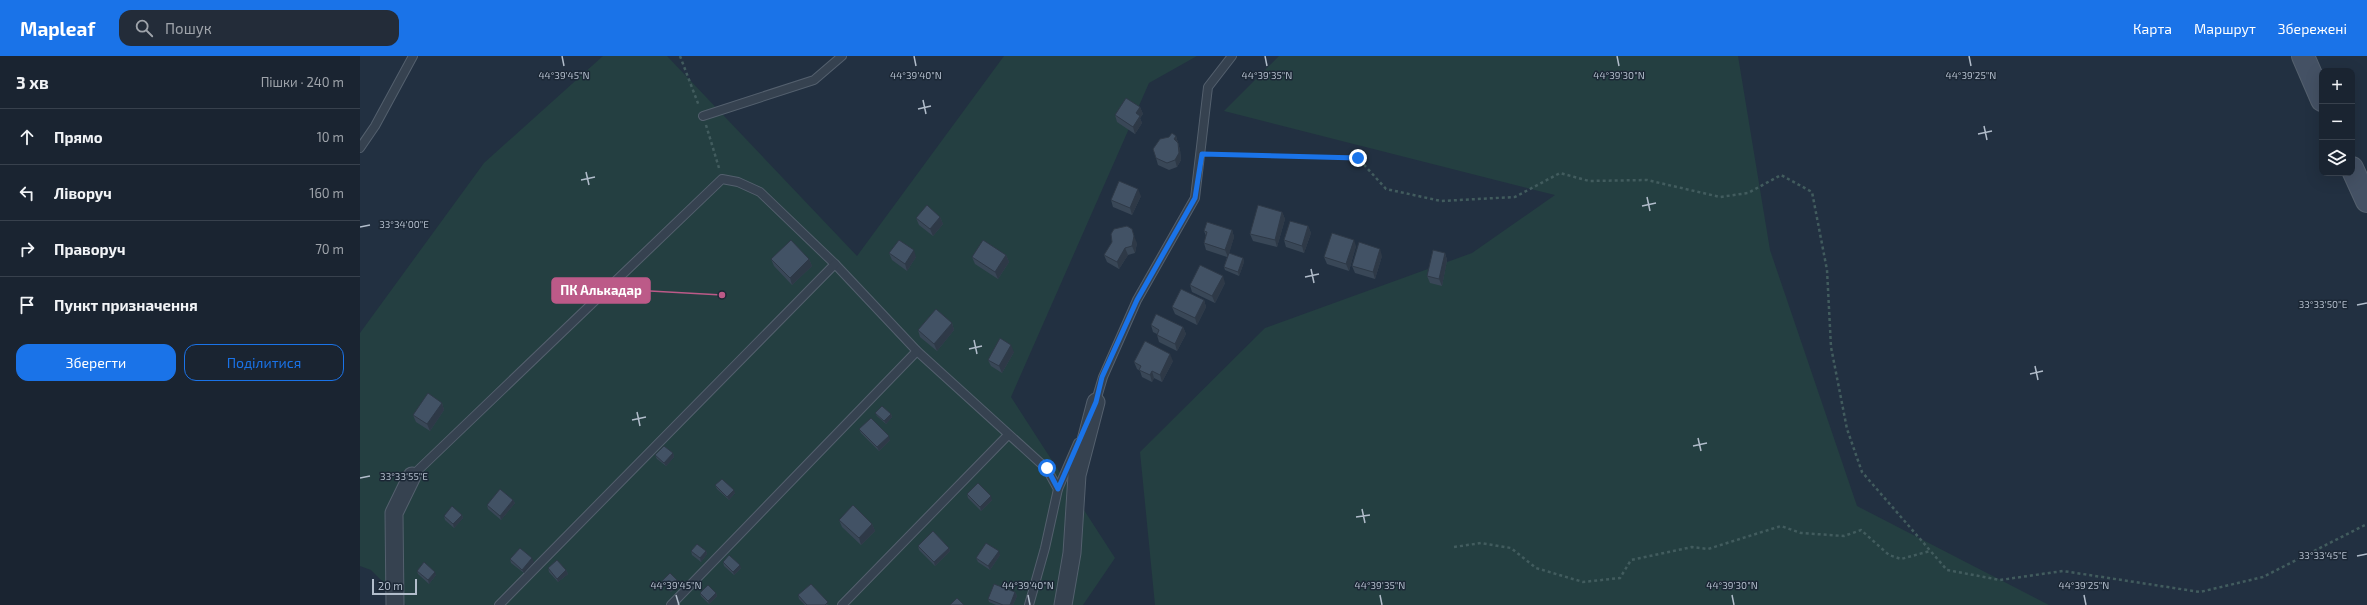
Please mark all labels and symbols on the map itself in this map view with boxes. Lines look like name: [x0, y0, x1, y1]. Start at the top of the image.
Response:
text: 44°39'45"N: [538, 69, 590, 81]
text: 44°39'40"N: [890, 69, 942, 81]
text: 44°39'35"N: [1242, 69, 1292, 81]
text: 44°39'30"N: [1593, 69, 1645, 81]
text: 44°39'25"N: [1946, 69, 1996, 81]
route end: [1349, 149, 1367, 167]
text: 33°34'00"E: [379, 218, 429, 230]
callout: ПК Алькадар: [552, 278, 650, 303]
text: ПК Алькадар: [560, 282, 642, 298]
text: 33°33'50"E: [2299, 298, 2348, 310]
route start: [1038, 459, 1056, 477]
text: 33°33'55"E: [380, 470, 428, 482]
text: 33°33'45"E: [2299, 549, 2348, 561]
scale bar: [372, 577, 417, 596]
text: 44°39'45"N: [650, 579, 702, 591]
text: 44°39'40"N: [1002, 579, 1054, 591]
text: 44°39'35"N: [1355, 579, 1405, 591]
text: 44°39'30"N: [1706, 579, 1758, 591]
text: 44°39'25"N: [2059, 579, 2109, 591]

